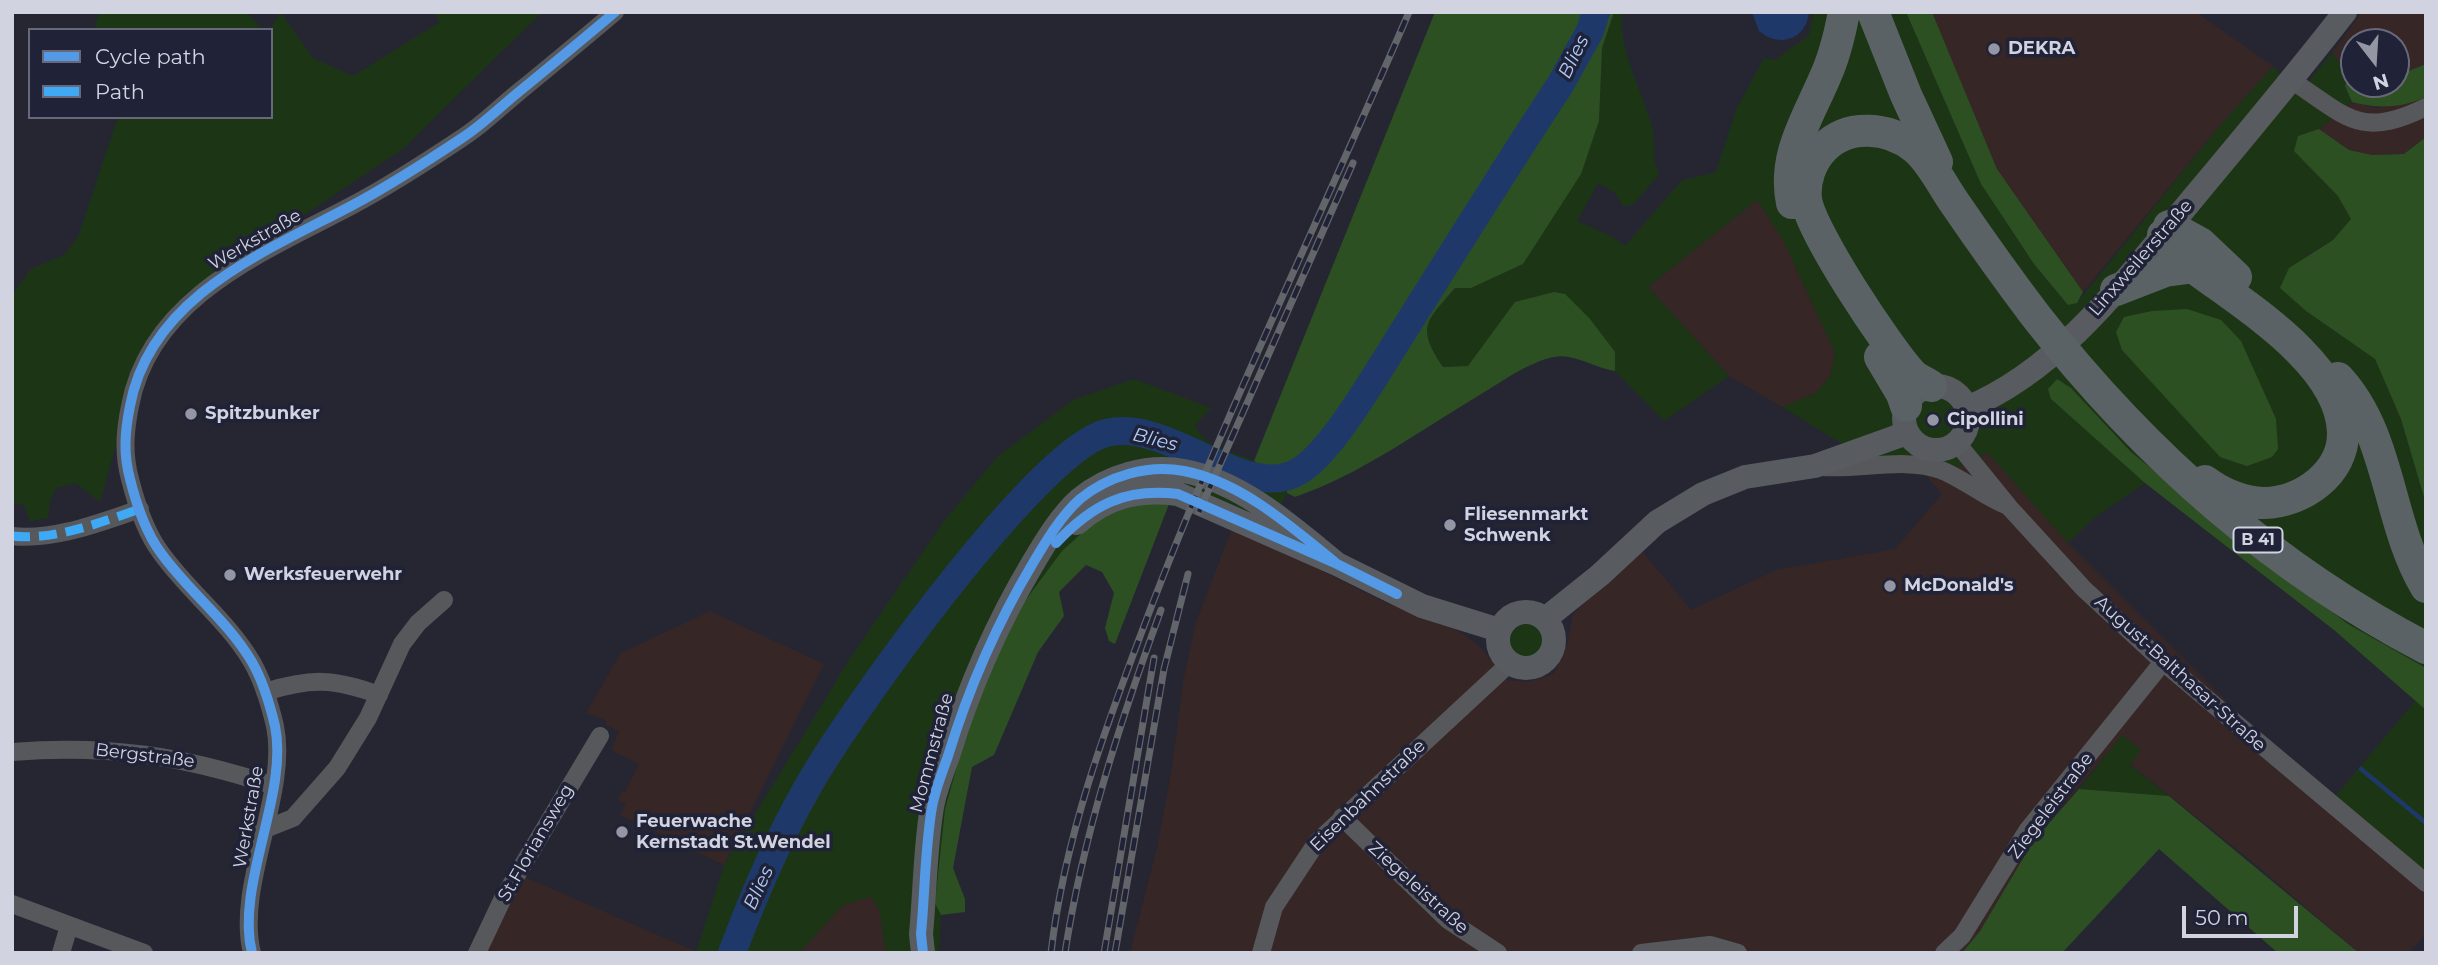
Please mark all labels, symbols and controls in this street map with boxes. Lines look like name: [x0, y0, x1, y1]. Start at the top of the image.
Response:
legend: [28, 28, 273, 119]
north arrow: [2340, 28, 2410, 98]
water label: Blies: [1554, 32, 1594, 82]
place label: DEKRA: [2008, 38, 2075, 60]
marker: DEKRA: [1986, 41, 2002, 57]
text: Cycle path: [95, 44, 206, 69]
text: N: [2370, 68, 2391, 95]
text: Path: [95, 79, 145, 104]
street label: Linxweilerstraße: [2085, 195, 2197, 321]
street label: Werkstraße: [205, 205, 305, 275]
place label: Spitzbunker: [205, 403, 320, 425]
marker: Spitzbunker: [183, 406, 199, 422]
place label: Cipollini: [1947, 409, 2024, 431]
marker: Cipollini: [1925, 412, 1941, 428]
water label: Blies: [1130, 423, 1180, 457]
place label: Fliesenmarkt Schwenk: [1464, 504, 1588, 546]
marker: Fliesenmarkt Schwenk: [1442, 517, 1458, 533]
road number: B 41: [2234, 527, 2282, 552]
place label: Werksfeuerwehr: [244, 564, 402, 586]
marker: Werksfeuerwehr: [222, 567, 238, 583]
place label: McDonald's: [1904, 575, 2014, 597]
marker: McDonald's: [1882, 578, 1898, 594]
street label: August-Balthasar-Straße: [2090, 592, 2270, 756]
street label: Mommstraße: [906, 691, 958, 815]
street label: Eisenbahnstraße: [1306, 735, 1430, 857]
street label: Bergstraße: [94, 739, 196, 773]
street label: Ziegeleistraße: [2004, 749, 2098, 863]
street label: Werkstraße: [229, 764, 269, 870]
street label: St.Floriansweg: [494, 780, 578, 906]
place label: Feuerwache Kernstadt St.Wendel: [636, 811, 831, 854]
marker: Feuerwache Kernstadt St.Wendel: [614, 824, 630, 840]
street label: Ziegeleistraße: [1363, 837, 1473, 939]
water label: Blies: [739, 863, 779, 913]
scale bar: [2186, 892, 2302, 936]
text: 50 m: [2195, 905, 2249, 930]

